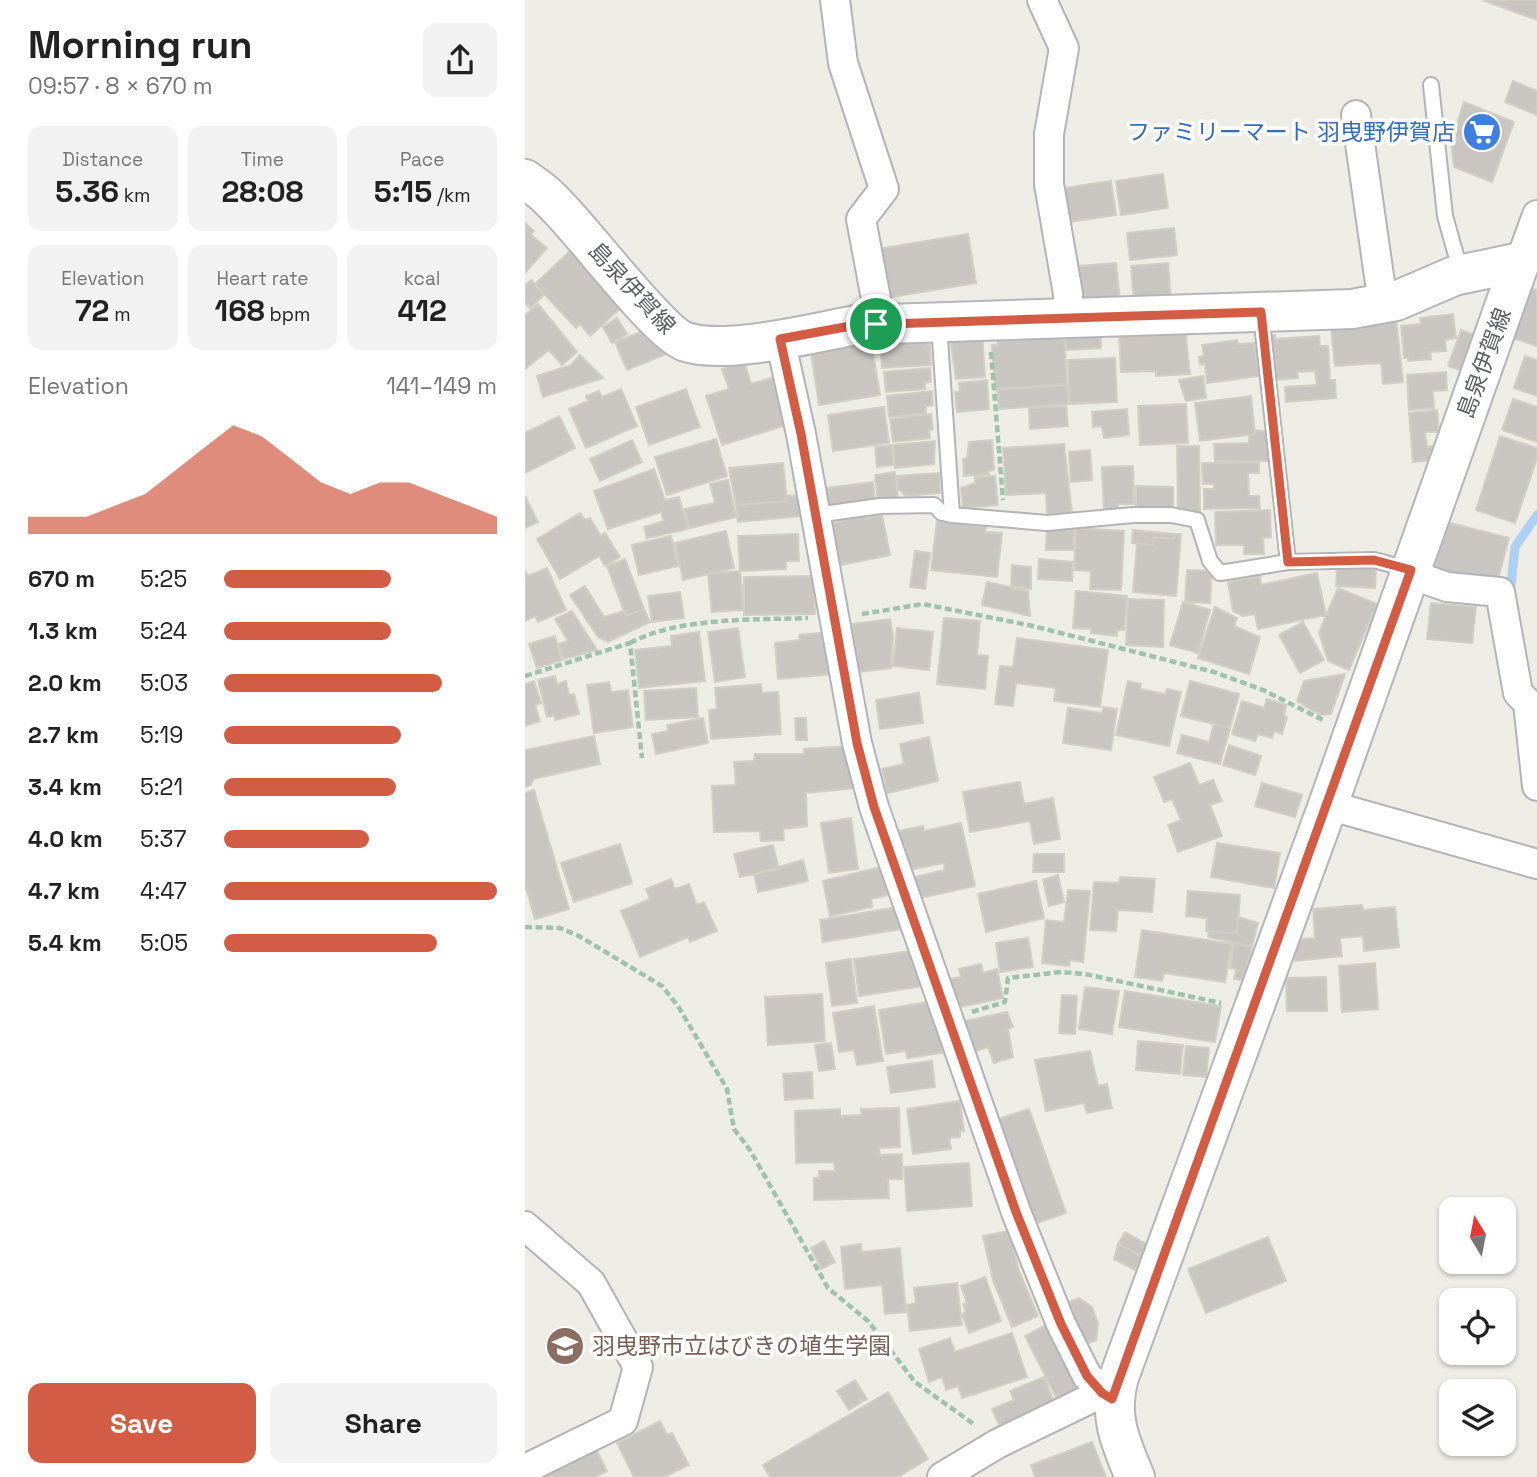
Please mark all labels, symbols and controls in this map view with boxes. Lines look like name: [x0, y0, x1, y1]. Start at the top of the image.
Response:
text: Morning run: [28, 21, 253, 69]
button: share: [423, 23, 497, 97]
text: 09:57 · 8 × 670 m: [28, 71, 213, 101]
supermarket icon: ファミリーマート 羽曳野伊賀店: [1461, 111, 1503, 153]
place label: ファミリーマート 羽曳野伊賀店: [1127, 117, 1455, 147]
text: Distance: [62, 147, 143, 172]
text: Time: [241, 147, 284, 172]
text: Pace: [400, 147, 444, 172]
text: 5.36: [55, 172, 119, 211]
text: 28:08: [221, 172, 304, 211]
text: 5:15: [374, 172, 432, 211]
text: km: [119, 183, 150, 208]
text: /km: [432, 183, 471, 208]
street label: 島泉伊賀線: [582, 236, 682, 340]
text: Elevation: [61, 266, 144, 291]
text: Heart rate: [216, 266, 309, 291]
text: kcal: [404, 266, 441, 291]
text: 72: [75, 291, 109, 330]
text: 168: [215, 291, 265, 330]
text: 412: [398, 291, 447, 330]
pin: [846, 294, 906, 354]
text: m: [109, 302, 131, 327]
text: bpm: [265, 302, 310, 327]
street label: 島泉伊賀線: [1450, 304, 1518, 422]
icon: arrive: [857, 305, 895, 343]
text: Elevation: [28, 371, 129, 401]
text: 141–149 m: [386, 371, 497, 401]
text: 670 m: [28, 564, 95, 594]
text: 5:25: [140, 564, 187, 594]
text: 1.3 km: [28, 616, 98, 646]
text: 5:24: [140, 616, 187, 646]
text: 2.0 km: [28, 668, 102, 698]
text: 5:03: [140, 668, 188, 698]
text: 2.7 km: [28, 720, 99, 750]
text: 5:19: [140, 720, 183, 750]
text: 3.4 km: [28, 772, 102, 802]
text: 5:21: [140, 772, 183, 802]
text: 4.0 km: [28, 824, 103, 854]
text: 5:37: [140, 824, 186, 854]
text: 4.7 km: [28, 876, 100, 906]
text: 4:47: [140, 876, 187, 906]
text: 5.4 km: [28, 928, 102, 958]
text: 5:05: [140, 928, 188, 958]
north arrow: [1439, 1197, 1515, 1274]
map controls: [1439, 1197, 1516, 1456]
button: locate: [1439, 1288, 1516, 1365]
school or university icon: 羽曳野市立はびきの埴生学園: [544, 1325, 586, 1367]
place label: 羽曳野市立はびきの埴生学園: [592, 1331, 891, 1361]
button: layers: [1439, 1379, 1516, 1456]
button: Save: [28, 1383, 256, 1463]
button: Share: [270, 1383, 497, 1463]

